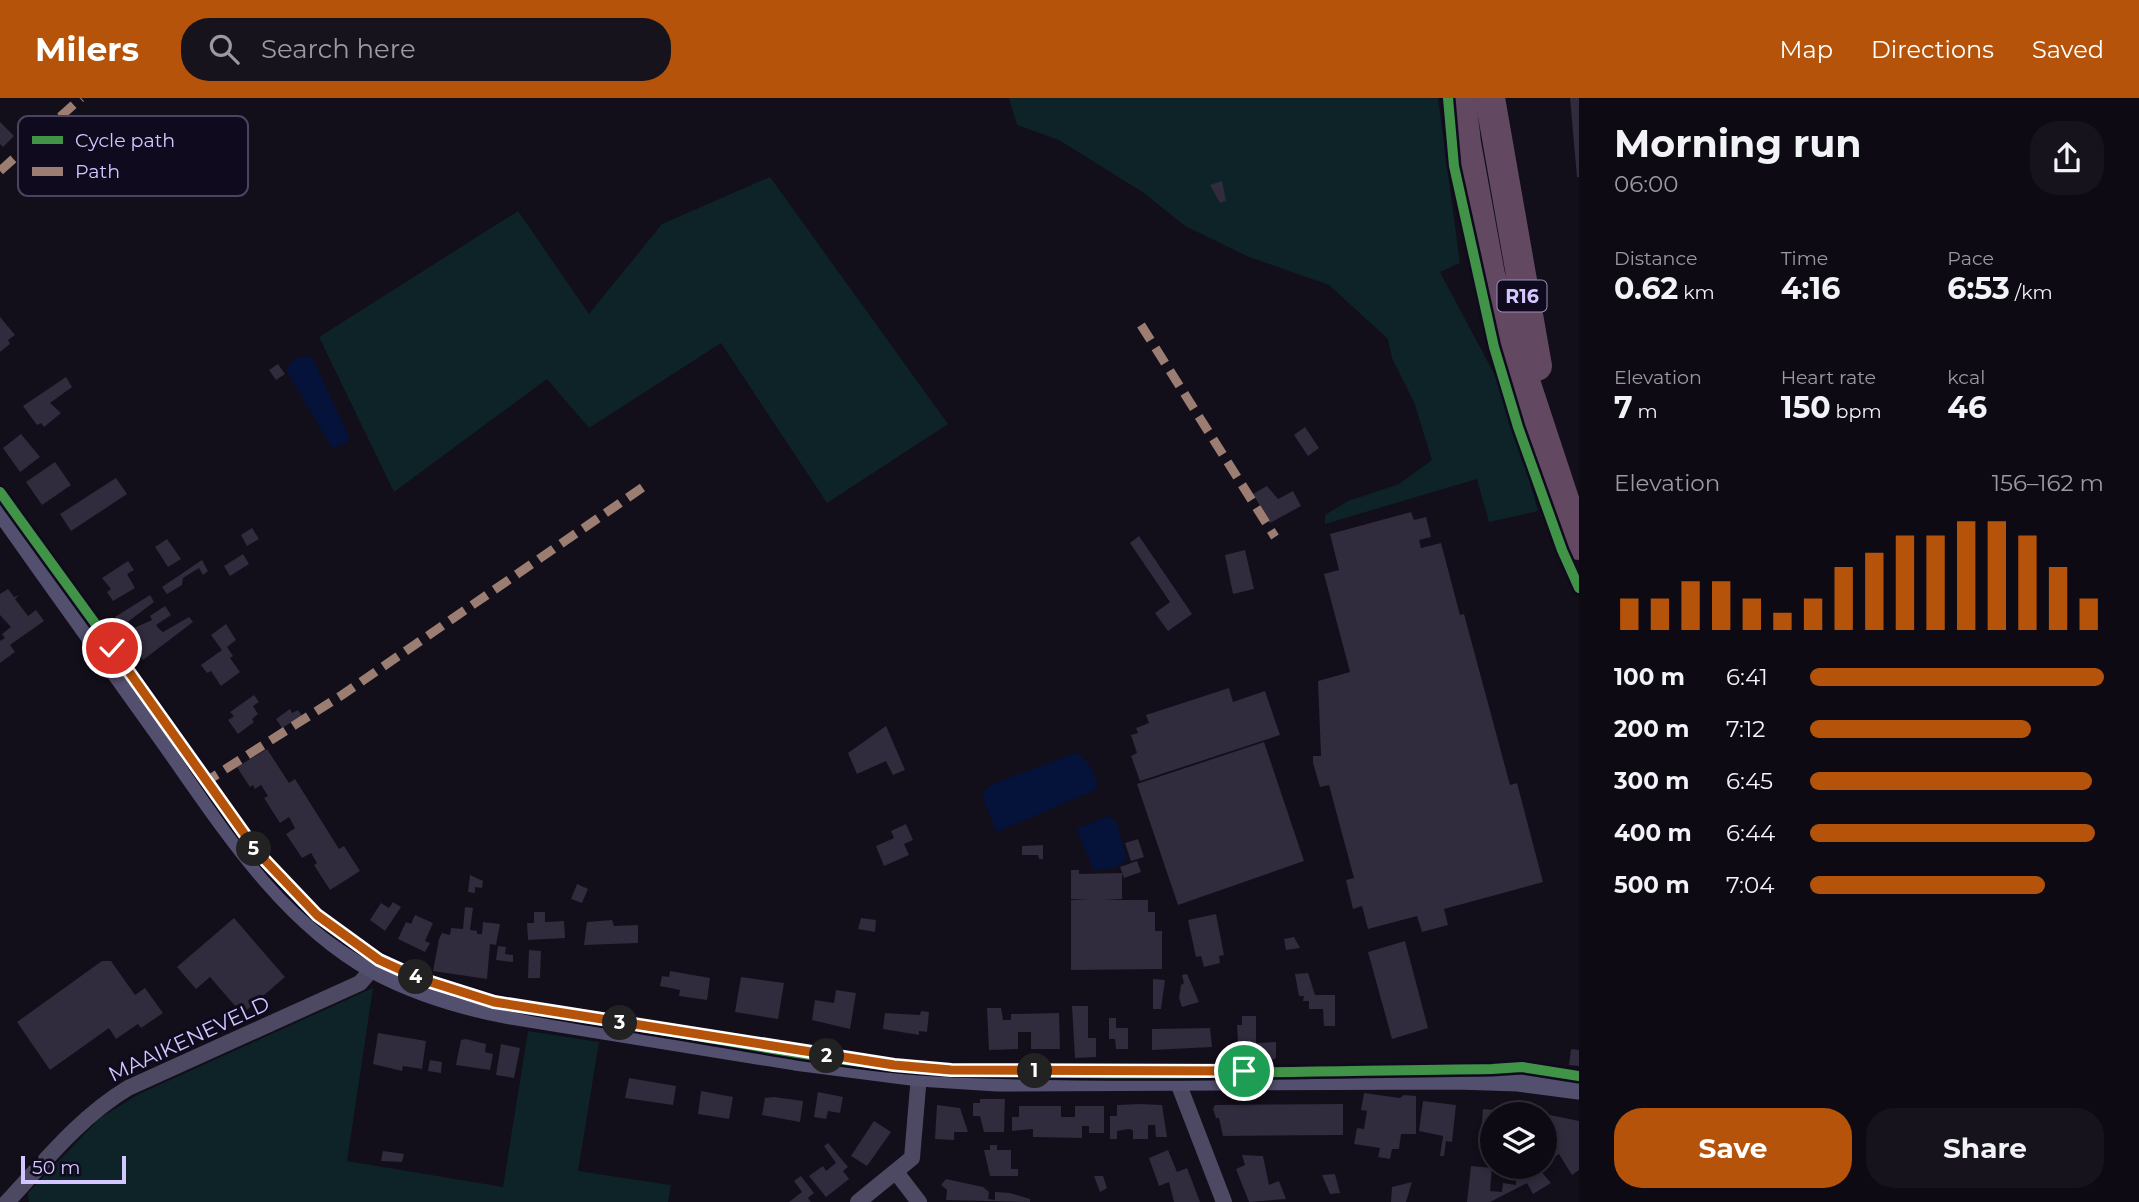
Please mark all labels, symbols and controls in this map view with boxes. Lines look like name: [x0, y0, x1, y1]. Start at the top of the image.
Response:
search box: [181, 18, 671, 81]
text: Milers: [35, 29, 139, 69]
icon: search: [205, 30, 243, 68]
text: Search here: [261, 33, 416, 65]
text: Map: [1780, 35, 1833, 64]
text: Directions: [1871, 35, 1994, 64]
text: Saved: [2032, 35, 2104, 64]
legend: [18, 116, 248, 196]
text: Morning run: [1614, 120, 1862, 167]
button: share: [2030, 121, 2104, 195]
text: Cycle path: [75, 129, 175, 152]
text: Path: [75, 160, 120, 183]
text: 06:00: [1614, 170, 1679, 198]
text: Distance: [1614, 247, 1697, 270]
text: Time: [1781, 247, 1828, 270]
text: Pace: [1947, 247, 1994, 270]
text: 0.62: [1614, 270, 1678, 307]
text: 4:16: [1781, 270, 1840, 307]
text: 6:53: [1947, 270, 2010, 307]
road number: R16: [1498, 280, 1546, 312]
text: km: [1678, 281, 1715, 304]
text: /km: [2010, 281, 2053, 304]
text: Elevation: [1614, 366, 1702, 389]
text: Heart rate: [1781, 366, 1876, 389]
text: kcal: [1947, 366, 1985, 389]
text: 7: [1614, 389, 1633, 426]
text: 150: [1781, 389, 1831, 426]
text: 46: [1947, 389, 1987, 426]
text: m: [1633, 400, 1658, 423]
text: bpm: [1831, 400, 1882, 423]
text: Elevation: [1614, 469, 1720, 497]
text: 156–162 m: [1992, 469, 2104, 497]
pin: [82, 618, 142, 678]
icon: check: [93, 629, 131, 667]
text: 100 m: [1614, 663, 1685, 691]
text: 6:41: [1726, 663, 1768, 691]
text: 200 m: [1614, 715, 1689, 743]
text: 7:12: [1726, 715, 1765, 743]
text: 300 m: [1614, 767, 1690, 795]
text: 6:45: [1726, 767, 1773, 795]
text: 400 m: [1614, 819, 1692, 847]
text: 6:44: [1726, 819, 1775, 847]
pin: 5: [236, 832, 272, 866]
text: 5: [248, 837, 259, 860]
text: 500 m: [1614, 871, 1690, 899]
text: 7:04: [1726, 871, 1774, 899]
pin: 4: [398, 960, 434, 994]
text: 4: [409, 965, 422, 988]
street label: MAAIKENEVELD: [104, 990, 273, 1087]
pin: 3: [602, 1006, 638, 1040]
text: 3: [614, 1011, 625, 1034]
pin: 2: [810, 1038, 844, 1074]
pin: [1214, 1041, 1274, 1101]
text: 2: [821, 1044, 832, 1067]
icon: arrive: [1225, 1052, 1263, 1090]
pin: 1: [1018, 1054, 1052, 1088]
text: 1: [1031, 1059, 1038, 1082]
map controls: [1480, 1102, 1557, 1179]
button: layers: [1480, 1102, 1557, 1179]
button: Save: [1614, 1108, 1852, 1188]
button: Share: [1866, 1108, 2104, 1188]
scale bar: [21, 1153, 126, 1185]
text: 50 m: [32, 1156, 80, 1179]

